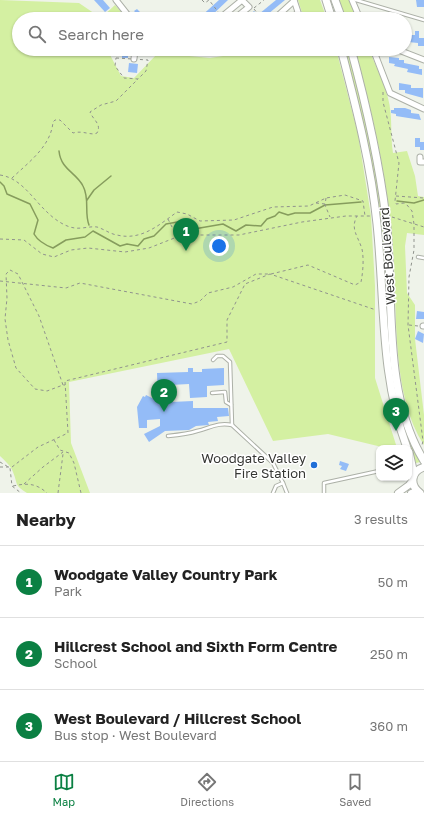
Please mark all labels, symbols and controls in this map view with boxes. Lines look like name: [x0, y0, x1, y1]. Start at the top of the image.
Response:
search box: [12, 12, 412, 56]
icon: search: [26, 23, 48, 45]
text: Search here: [58, 25, 144, 43]
street label: West Boulevard: [376, 207, 398, 305]
pin: 1: [173, 218, 199, 251]
your location: [209, 236, 229, 256]
pin: 2: [151, 379, 177, 412]
pin: 3: [383, 398, 409, 431]
map controls: [376, 445, 412, 481]
button: layers: [376, 445, 412, 481]
place label: Woodgate Valley Fire Station: [201, 450, 307, 481]
marker: Woodgate Valley Fire Station: [309, 460, 319, 470]
text: Nearby: [16, 509, 76, 530]
text: 3 results: [354, 511, 408, 527]
text: Woodgate Valley Country Park: [54, 565, 277, 583]
text: 1: [26, 574, 32, 590]
text: 50 m: [378, 574, 408, 590]
text: Park: [54, 583, 82, 599]
text: Hillcrest School and Sixth Form Centre: [54, 637, 337, 655]
text: 2: [25, 646, 33, 662]
text: 250 m: [370, 646, 408, 662]
text: School: [54, 655, 97, 671]
text: West Boulevard / Hillcrest School: [54, 709, 301, 727]
text: 3: [25, 718, 33, 734]
text: 360 m: [370, 718, 408, 734]
text: Bus stop · West Boulevard: [54, 727, 217, 743]
tab: Map: [53, 771, 75, 808]
tab: Directions: [180, 771, 234, 808]
tab: Saved: [339, 771, 371, 808]

